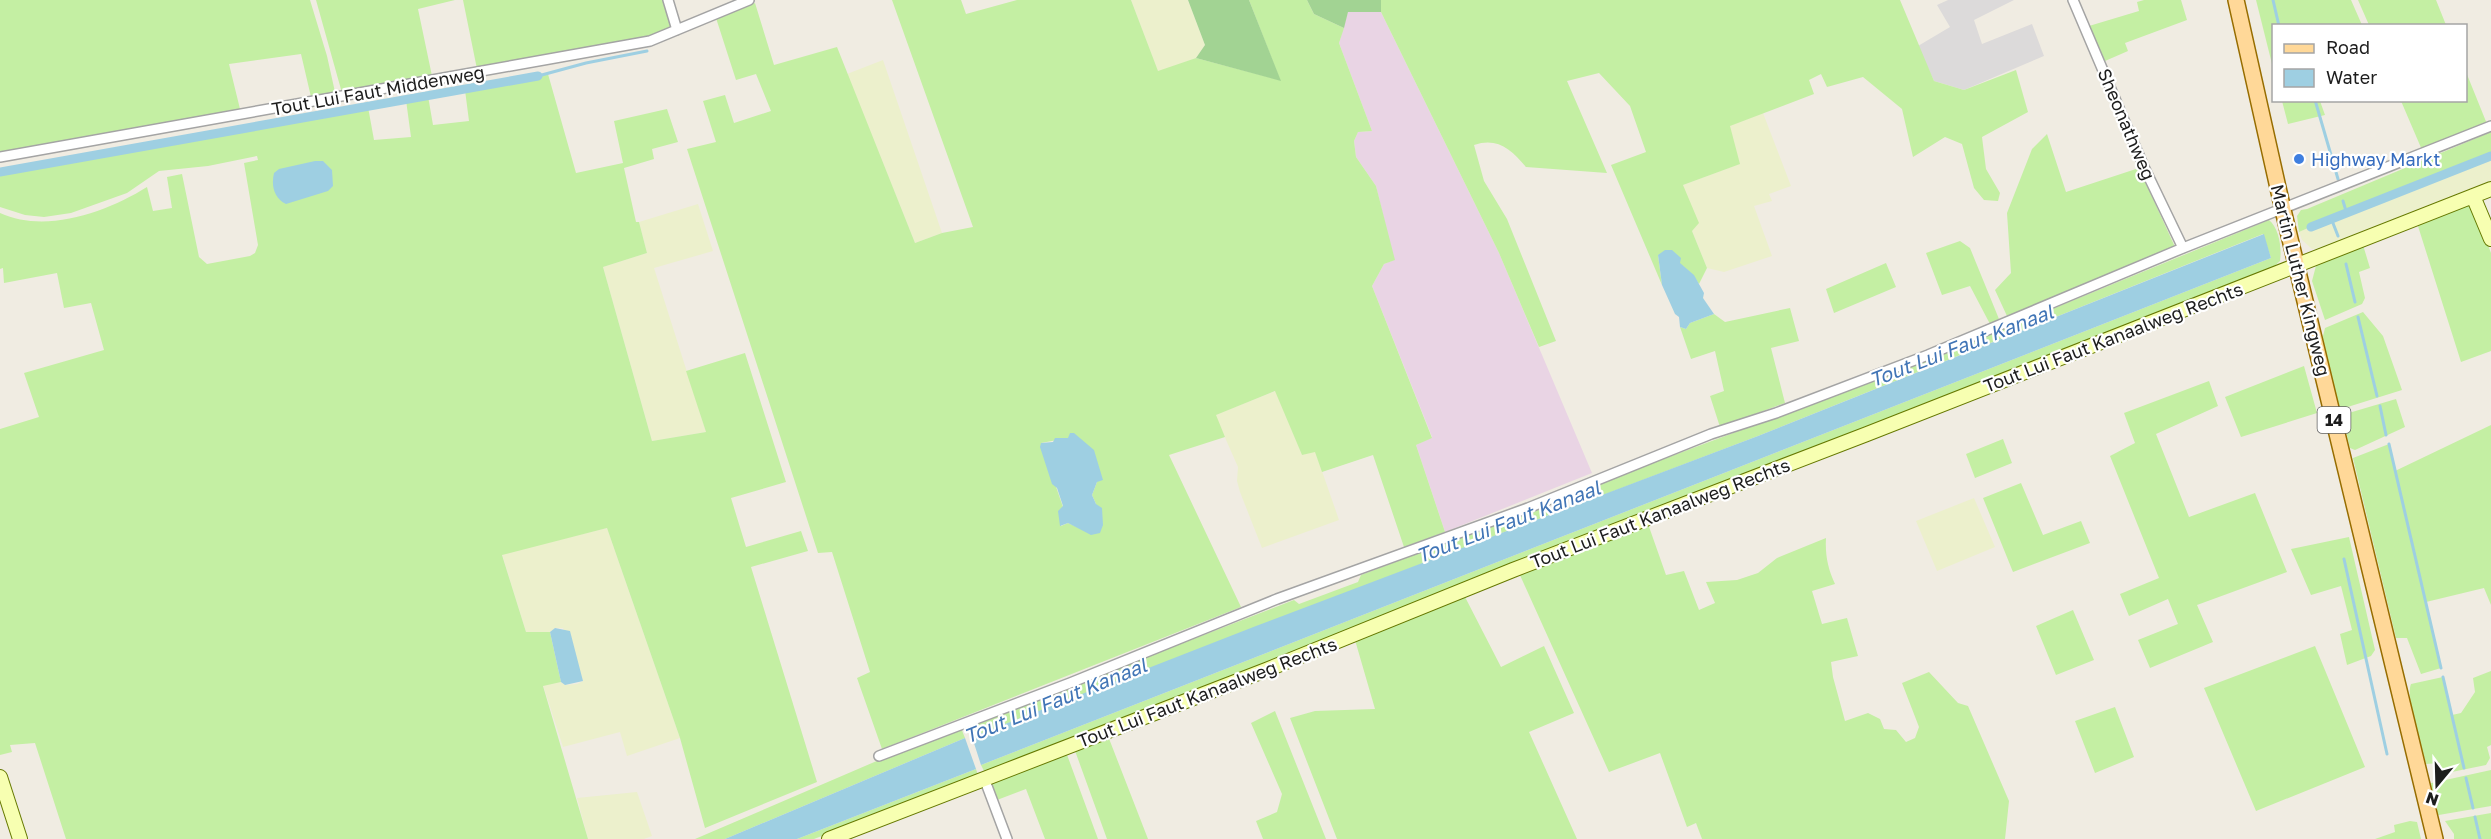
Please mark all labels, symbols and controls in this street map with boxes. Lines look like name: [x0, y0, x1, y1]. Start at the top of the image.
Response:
legend: [2272, 24, 2467, 102]
text: Road: [2326, 36, 2370, 58]
street label: Tout Lui Faut Middenweg: [270, 60, 486, 120]
street label: Sheonathweg: [2094, 65, 2160, 183]
text: Water: [2326, 66, 2377, 88]
place label: Highway Markt: [2311, 148, 2440, 170]
marker: Highway Markt: [2292, 152, 2306, 166]
street label: Martin Luther Kingweg: [2267, 182, 2335, 378]
street label: Tout Lui Faut Kanaalweg Rechts: [1980, 277, 2246, 397]
water label: Tout Lui Faut Kanaal: [1866, 299, 2057, 391]
road number: 14: [2318, 407, 2350, 433]
street label: Tout Lui Faut Kanaalweg Rechts: [1527, 453, 1793, 573]
water label: Tout Lui Faut Kanaal: [1413, 475, 1604, 567]
street label: Tout Lui Faut Kanaalweg Rechts: [1074, 632, 1340, 752]
water label: Tout Lui Faut Kanaal: [960, 652, 1151, 748]
north arrow: [2407, 755, 2467, 815]
text: N: [2423, 788, 2441, 811]

